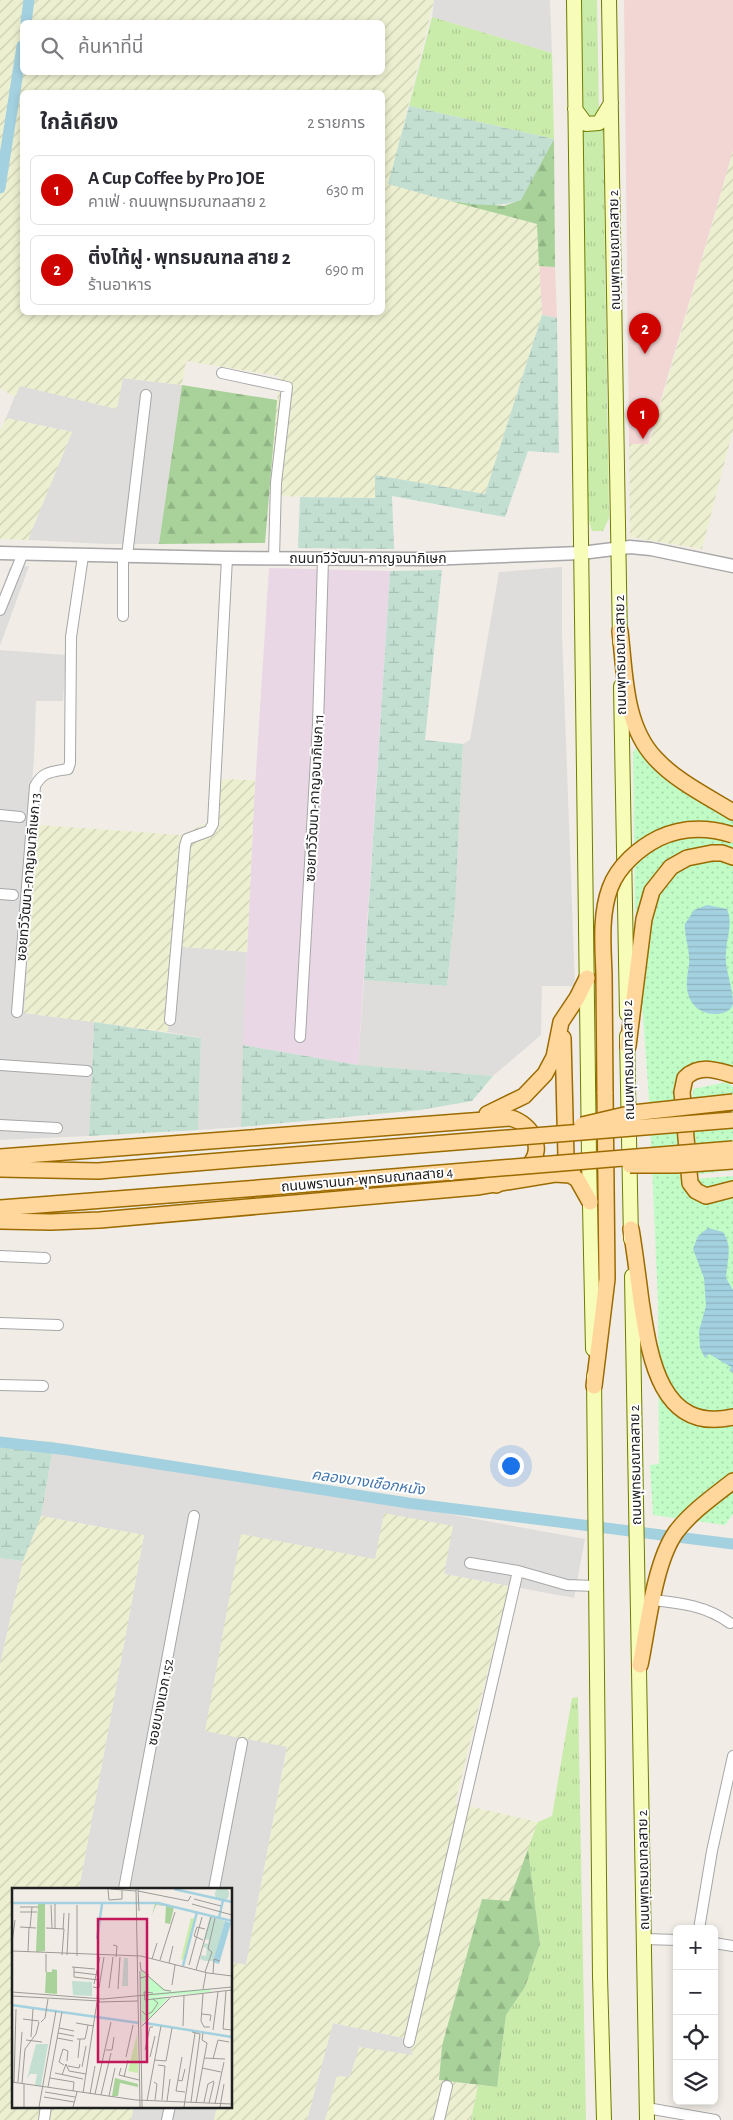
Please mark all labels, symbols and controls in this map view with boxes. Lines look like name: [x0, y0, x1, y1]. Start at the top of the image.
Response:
search box: [20, 20, 385, 75]
icon: search: [38, 34, 66, 62]
text: ค้นหาที่นี่: [78, 38, 143, 57]
text: ใกล้เคียง: [40, 112, 118, 133]
text: 2 รายการ: [307, 115, 365, 131]
text: A Cup Coffee by Pro JOE: [88, 169, 264, 188]
text: 1: [54, 182, 60, 198]
text: 630 m: [326, 182, 364, 198]
street label: ถนนพุทธมณฑลสาย 2: [607, 190, 624, 310]
text: คาเฟ่ · ถนนพุทธมณฑลสาย 2: [88, 194, 266, 210]
text: ติ่งไท้ฝู • พุทธมณฑล สาย 2: [88, 249, 291, 268]
text: 2: [53, 262, 61, 278]
text: 690 m: [325, 262, 364, 278]
text: ร้านอาหาร: [88, 277, 152, 293]
pin: 2: [629, 313, 661, 354]
pin: 1: [627, 398, 659, 439]
street label: ถนนทวีวัฒนา-กาญจนาภิเษก: [289, 551, 447, 566]
street label: ถนนพุทธมณฑลสาย 2: [613, 595, 630, 715]
street label: ซอยทวีวัฒนา-กาญจนาภิเษก 11: [303, 714, 326, 882]
street label: ซอยทวีวัฒนา-กาญจนาภิเษก 13: [14, 792, 43, 962]
street label: ถนนพุทธมณฑลสาย 2: [621, 1000, 638, 1120]
street label: ถนนพรานนก-พุทธมณฑลสาย 4: [280, 1165, 454, 1195]
street label: ถนนพุทธมณฑลสาย 2: [628, 1405, 645, 1525]
your location: [498, 1453, 524, 1479]
water label: คลองบางเชือกหนัง: [311, 1467, 426, 1498]
street label: ซอยบางแวก 152: [146, 1658, 176, 1747]
street label: ถนนพุทธมณฑลสาย 2: [636, 1810, 653, 1930]
inset map: [12, 1888, 232, 2108]
map controls: [673, 1925, 718, 2105]
button: +: [673, 1925, 718, 1970]
button: −: [673, 1970, 718, 2015]
button: locate: [673, 2015, 718, 2060]
button: layers: [673, 2060, 718, 2105]

